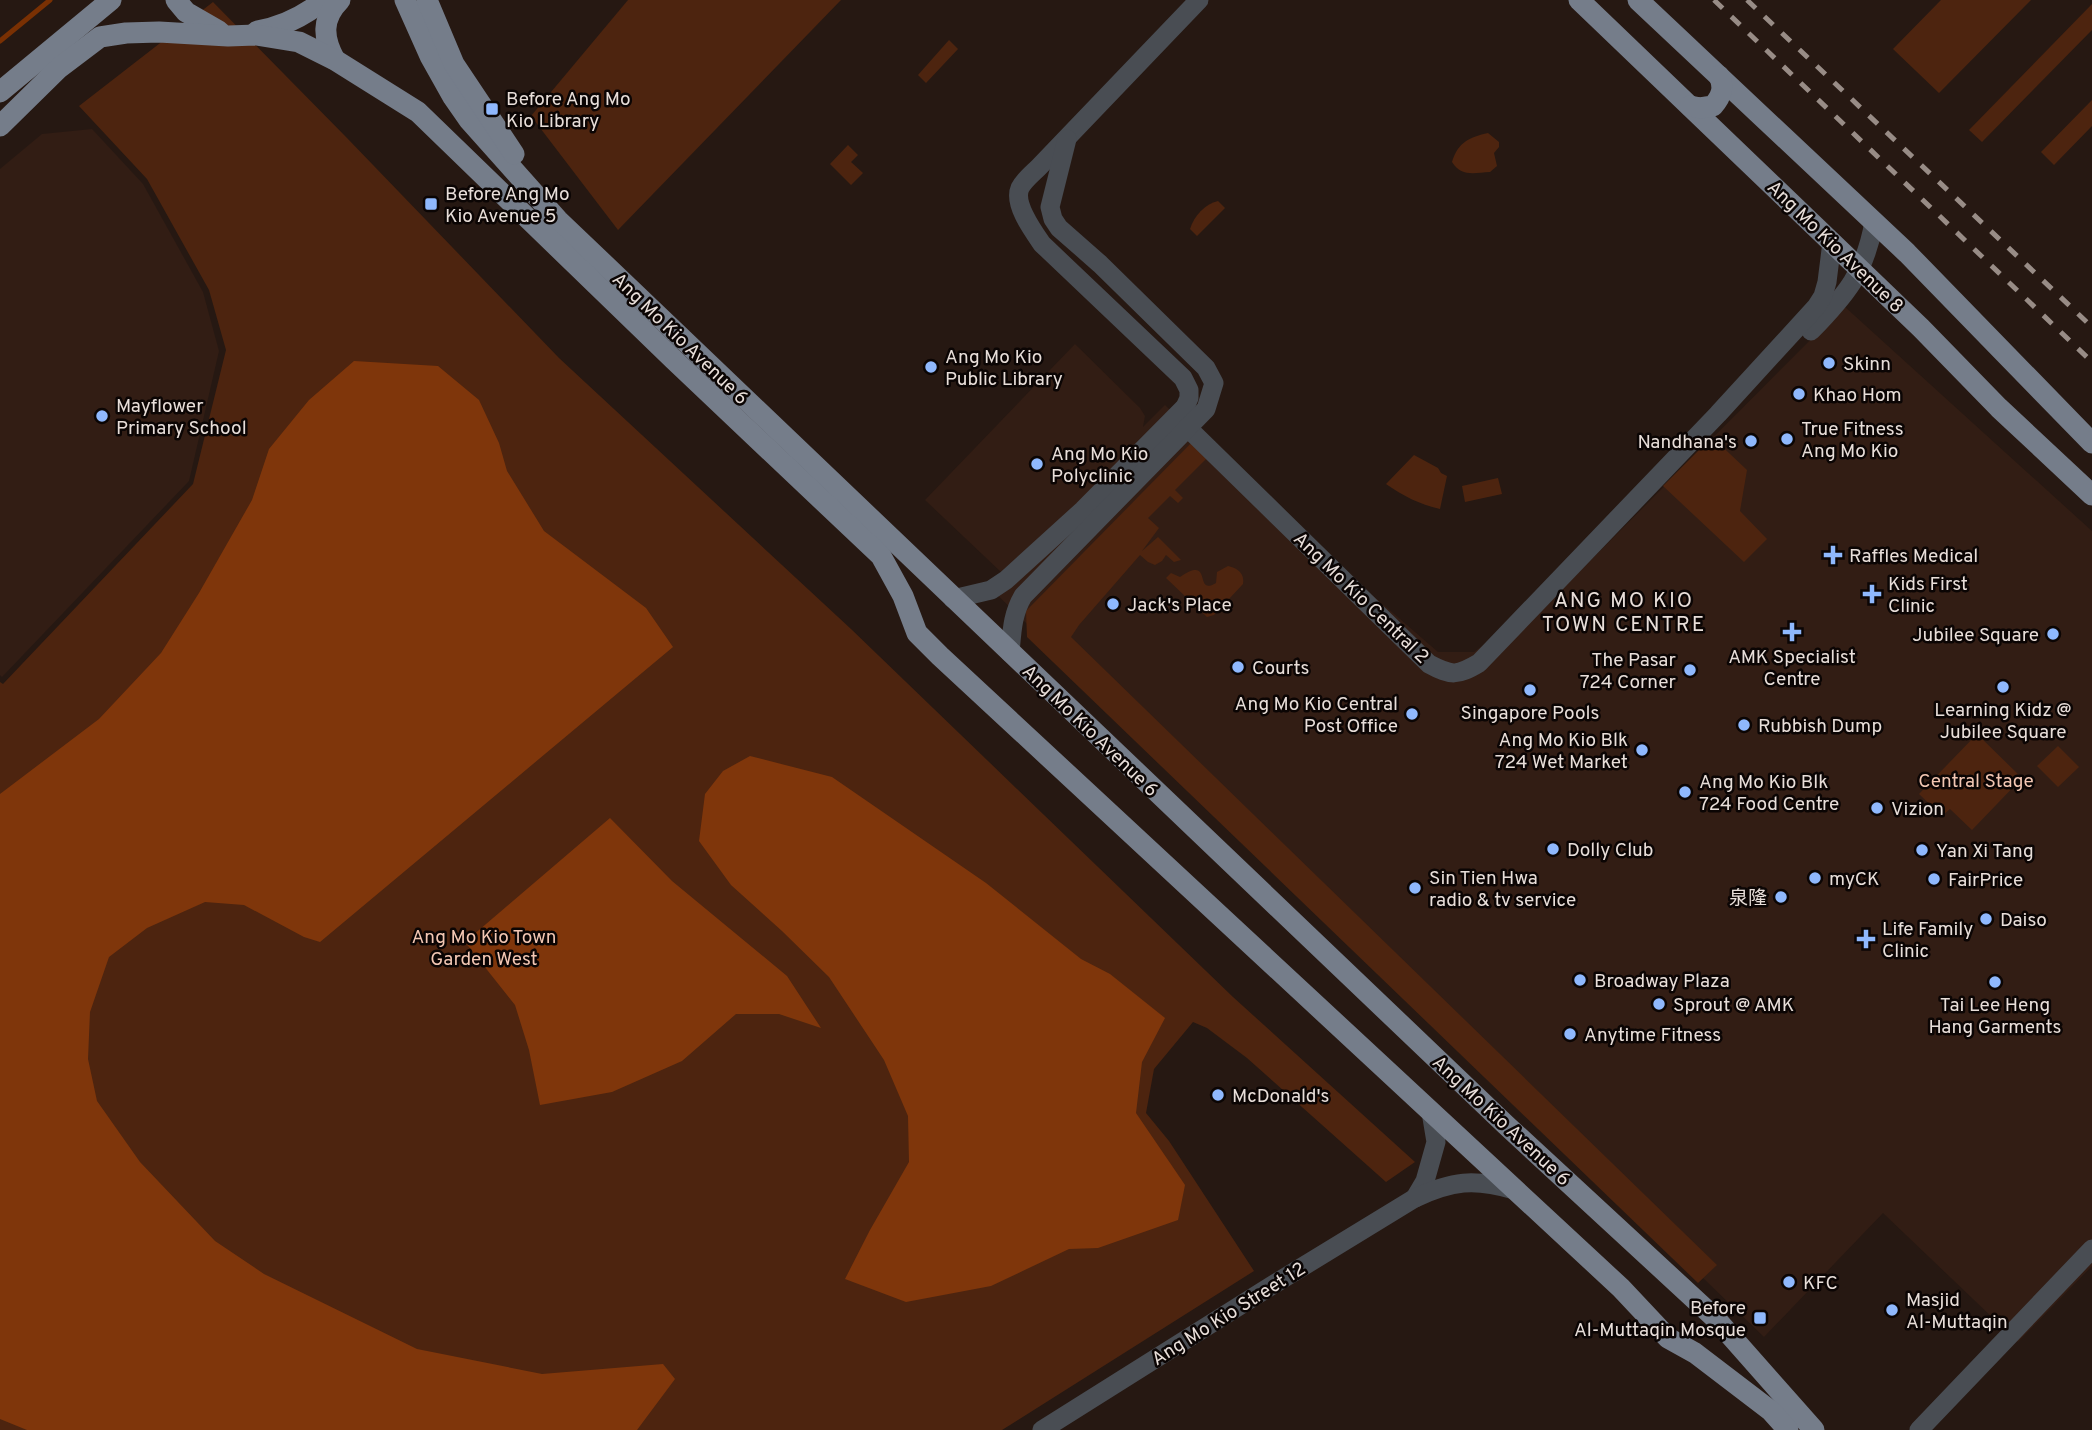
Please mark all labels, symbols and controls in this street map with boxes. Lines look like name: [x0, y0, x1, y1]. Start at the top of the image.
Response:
place label: Before Ang Mo Kio Library: [506, 88, 631, 134]
marker: Before Ang Mo Kio Library: [484, 101, 500, 117]
street label: Ang Mo Kio Avenue 8: [1761, 176, 1908, 319]
place label: Before Ang Mo Kio Avenue 5: [445, 183, 570, 229]
marker: Before Ang Mo Kio Avenue 5: [423, 196, 439, 212]
street label: Ang Mo Kio Avenue 6: [606, 268, 753, 411]
place label: Ang Mo Kio Public Library: [945, 346, 1063, 392]
place label: Skinn: [1843, 353, 1891, 377]
marker: Skinn: [1821, 355, 1837, 371]
marker: Ang Mo Kio Public Library: [923, 359, 939, 375]
place label: Khao Hom: [1813, 384, 1902, 408]
marker: Khao Hom: [1791, 386, 1807, 402]
place label: Mayflower Primary School: [116, 395, 247, 441]
marker: Mayflower Primary School: [94, 408, 110, 424]
place label: True Fitness Ang Mo Kio: [1801, 418, 1904, 464]
place label: Nandhana's: [1637, 431, 1737, 455]
marker: True Fitness Ang Mo Kio: [1779, 431, 1795, 447]
marker: Nandhana's: [1743, 433, 1759, 449]
place label: Ang Mo Kio Polyclinic: [1051, 443, 1148, 489]
marker: Ang Mo Kio Polyclinic: [1029, 456, 1045, 472]
street label: Ang Mo Kio Central 2: [1288, 527, 1434, 669]
marker: Raffles Medical: [1823, 545, 1843, 565]
place label: Raffles Medical: [1849, 545, 1978, 569]
place label: Kids First Clinic: [1888, 573, 1968, 619]
marker: Kids First Clinic: [1862, 584, 1882, 604]
district label: ANG MO KIO TOWN CENTRE: [1542, 588, 1706, 639]
place label: Jack's Place: [1127, 594, 1232, 618]
marker: Jack's Place: [1105, 596, 1121, 612]
marker: AMK Specialist Centre: [1782, 622, 1802, 642]
place label: Jubilee Square: [1912, 624, 2039, 648]
marker: Jubilee Square: [2045, 626, 2061, 642]
place label: AMK Specialist Centre: [1728, 646, 1856, 692]
place label: The Pasar 724 Corner: [1580, 649, 1677, 695]
place label: Courts: [1252, 657, 1309, 681]
marker: Courts: [1230, 659, 1246, 675]
street label: Ang Mo Kio Avenue 6: [1016, 660, 1163, 803]
marker: The Pasar 724 Corner: [1682, 662, 1698, 678]
marker: Learning Kidz @ Jubilee Square: [1995, 679, 2011, 695]
marker: Singapore Pools: [1522, 682, 1538, 698]
place label: Ang Mo Kio Central Post Office: [1235, 693, 1398, 739]
place label: Learning Kidz @ Jubilee Square: [1934, 699, 2072, 745]
place label: Singapore Pools: [1461, 702, 1599, 726]
marker: Ang Mo Kio Central Post Office: [1404, 706, 1420, 722]
place label: Rubbish Dump: [1758, 715, 1882, 739]
marker: Rubbish Dump: [1736, 717, 1752, 733]
place label: Ang Mo Kio Blk 724 Wet Market: [1495, 729, 1628, 775]
marker: Ang Mo Kio Blk 724 Wet Market: [1634, 742, 1650, 758]
park label: Central Stage: [1918, 770, 2034, 794]
place label: Ang Mo Kio Blk 724 Food Centre: [1699, 771, 1839, 817]
marker: Ang Mo Kio Blk 724 Food Centre: [1677, 784, 1693, 800]
place label: Vizion: [1891, 798, 1944, 822]
marker: Vizion: [1869, 800, 1885, 816]
place label: Dolly Club: [1567, 839, 1654, 863]
place label: Yan Xi Tang: [1936, 840, 2034, 864]
marker: Dolly Club: [1545, 841, 1561, 857]
marker: Yan Xi Tang: [1914, 842, 1930, 858]
place label: Sin Tien Hwa radio & tv service: [1429, 867, 1576, 913]
place label: myCK: [1829, 868, 1879, 892]
place label: FairPrice: [1948, 869, 2023, 893]
marker: myCK: [1807, 870, 1823, 886]
marker: FairPrice: [1926, 871, 1942, 887]
marker: Sin Tien Hwa radio & tv service: [1407, 880, 1423, 896]
place label: 泉隆: [1729, 887, 1767, 911]
marker: 泉隆: [1773, 889, 1789, 905]
place label: Daiso: [2000, 909, 2047, 933]
marker: Daiso: [1978, 911, 1994, 927]
place label: Life Family Clinic: [1882, 918, 1973, 964]
park label: Ang Mo Kio Town Garden West: [411, 926, 557, 972]
marker: Life Family Clinic: [1856, 929, 1876, 949]
place label: Broadway Plaza: [1594, 970, 1730, 994]
marker: Broadway Plaza: [1572, 972, 1588, 988]
marker: Tai Lee Heng Hang Garments: [1987, 974, 2003, 990]
place label: Sprout @ AMK: [1673, 994, 1794, 1018]
place label: Tai Lee Heng Hang Garments: [1929, 994, 2061, 1040]
marker: Sprout @ AMK: [1651, 996, 1667, 1012]
place label: Anytime Fitness: [1584, 1024, 1721, 1048]
marker: Anytime Fitness: [1562, 1026, 1578, 1042]
street label: Ang Mo Kio Avenue 6: [1426, 1051, 1575, 1192]
place label: McDonald's: [1232, 1085, 1330, 1109]
marker: McDonald's: [1210, 1087, 1226, 1103]
street label: Ang Mo Kio Street 12: [1147, 1258, 1311, 1372]
place label: KFC: [1803, 1272, 1838, 1296]
marker: KFC: [1781, 1274, 1797, 1290]
place label: Masjid Al-Muttaqin: [1906, 1289, 2008, 1335]
place label: Before Al-Muttaqin Mosque: [1574, 1297, 1746, 1343]
marker: Masjid Al-Muttaqin: [1884, 1302, 1900, 1318]
marker: Before Al-Muttaqin Mosque: [1752, 1310, 1768, 1326]

